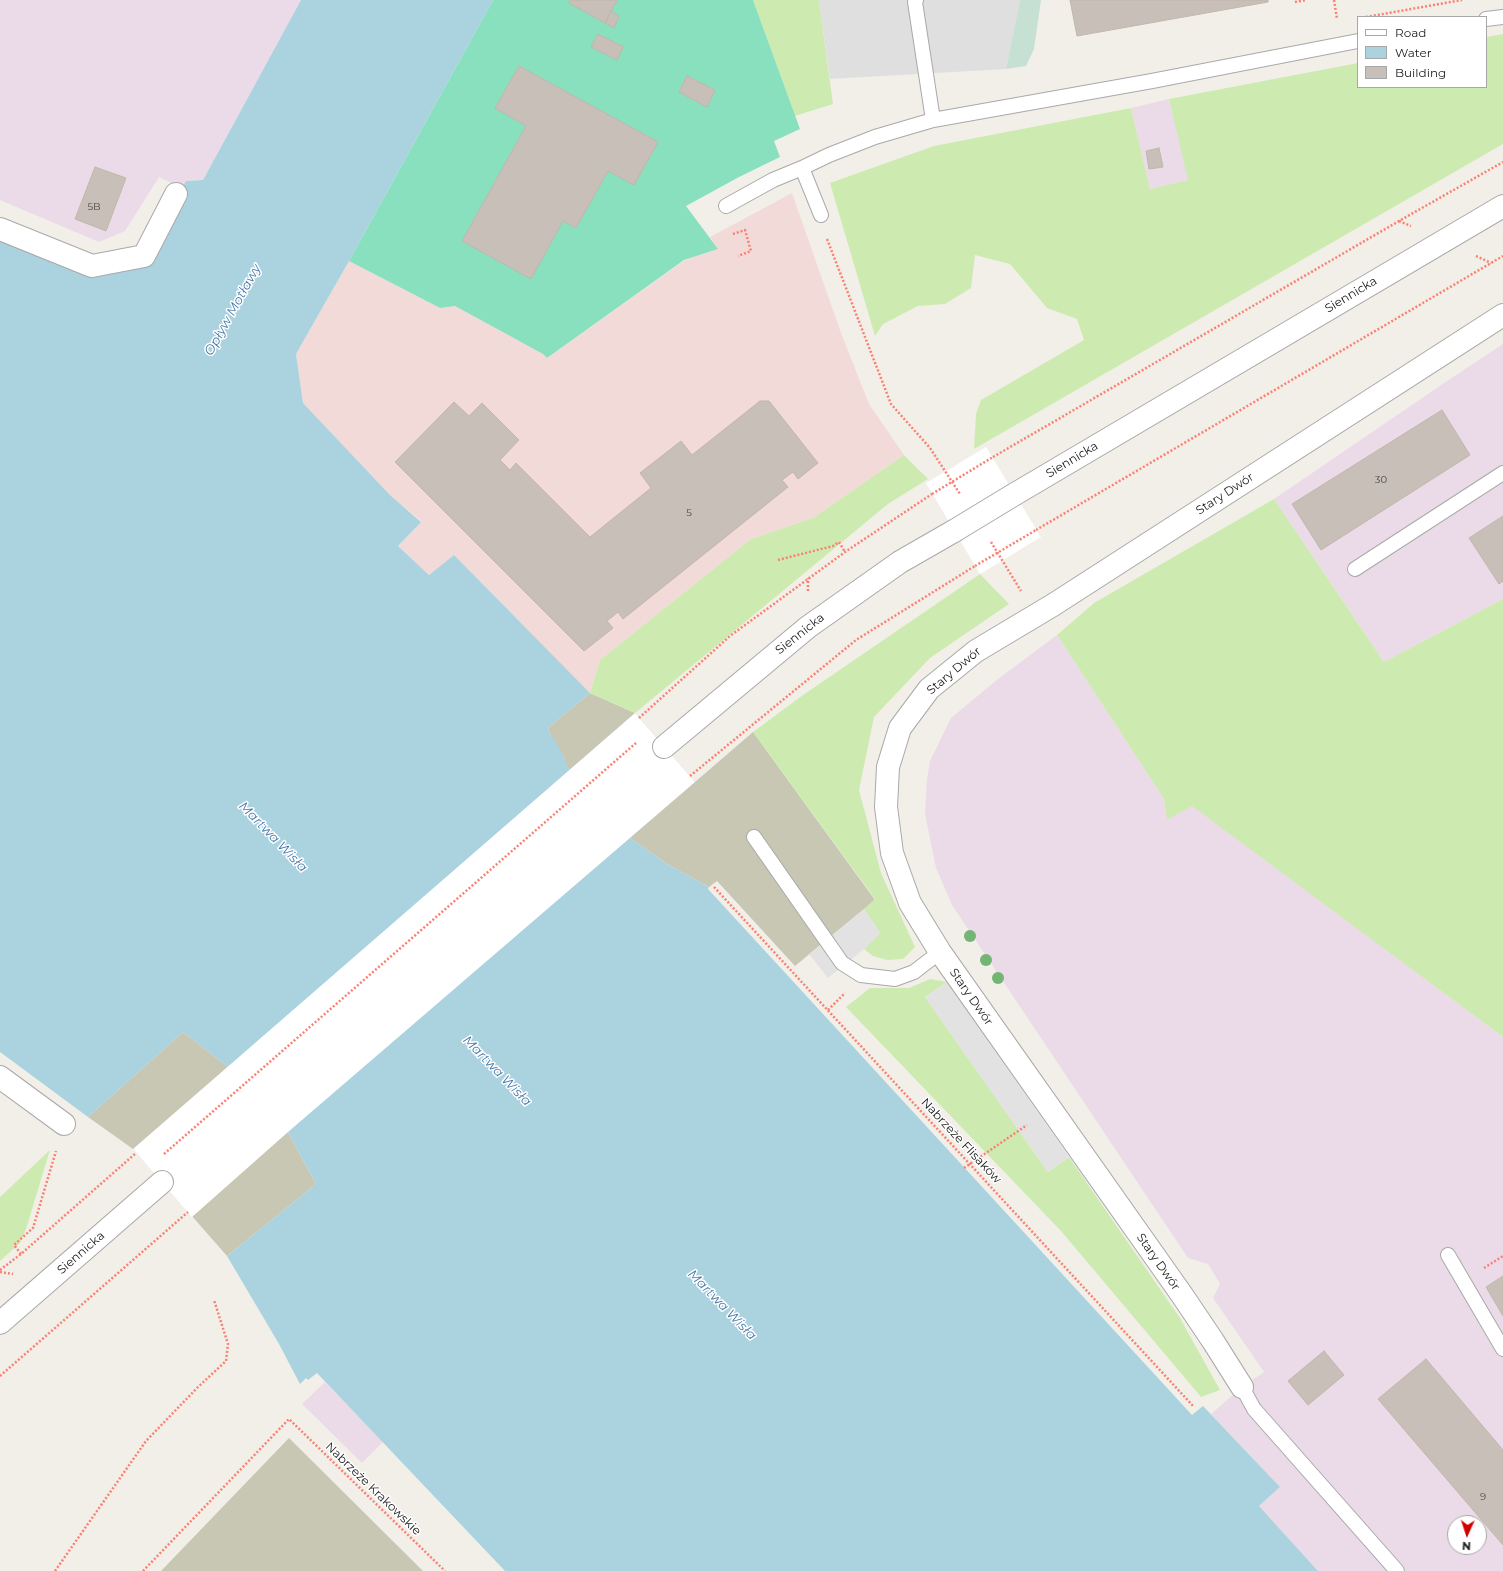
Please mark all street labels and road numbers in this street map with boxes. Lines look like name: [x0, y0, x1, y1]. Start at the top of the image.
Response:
street label: Siennicka: [1322, 274, 1380, 316]
street label: Siennicka: [1043, 439, 1101, 481]
street label: Stary Dwór: [1193, 470, 1257, 518]
street label: Siennicka: [773, 610, 827, 658]
street label: Stary Dwór: [924, 644, 984, 698]
street label: Stary Dwór: [946, 966, 996, 1028]
street label: Nabrzeże Flisaków: [918, 1095, 1004, 1187]
street label: Siennicka: [54, 1229, 108, 1277]
street label: Stary Dwór: [1133, 1231, 1183, 1293]
street label: Nabrzeże Krakowskie: [322, 1440, 424, 1538]

